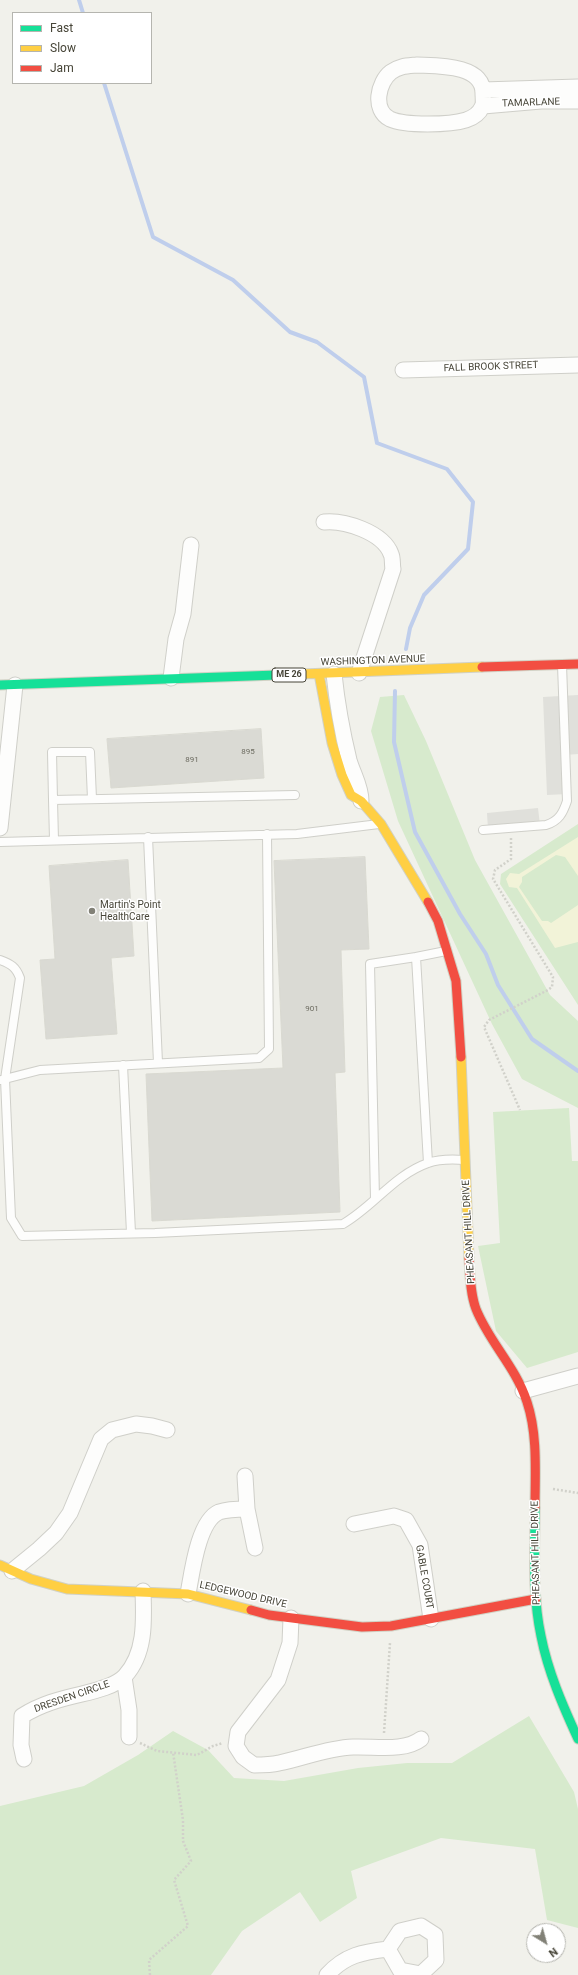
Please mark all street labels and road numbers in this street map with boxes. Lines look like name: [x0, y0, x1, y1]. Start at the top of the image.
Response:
street label: TAMARLANE: [502, 96, 560, 110]
street label: FALL BROOK STREET: [443, 359, 539, 375]
street label: WASHINGTON AVENUE: [320, 653, 426, 669]
road number: ME 26: [272, 668, 306, 682]
street label: PHEASANT HILL DRIVE: [460, 1180, 478, 1284]
street label: PHEASANT HILL DRIVE: [529, 1501, 543, 1605]
street label: GABLE COURT: [412, 1544, 436, 1610]
street label: LEDGEWOOD DRIVE: [198, 1579, 288, 1611]
street label: DRESDEN CIRCLE: [33, 1678, 111, 1716]

